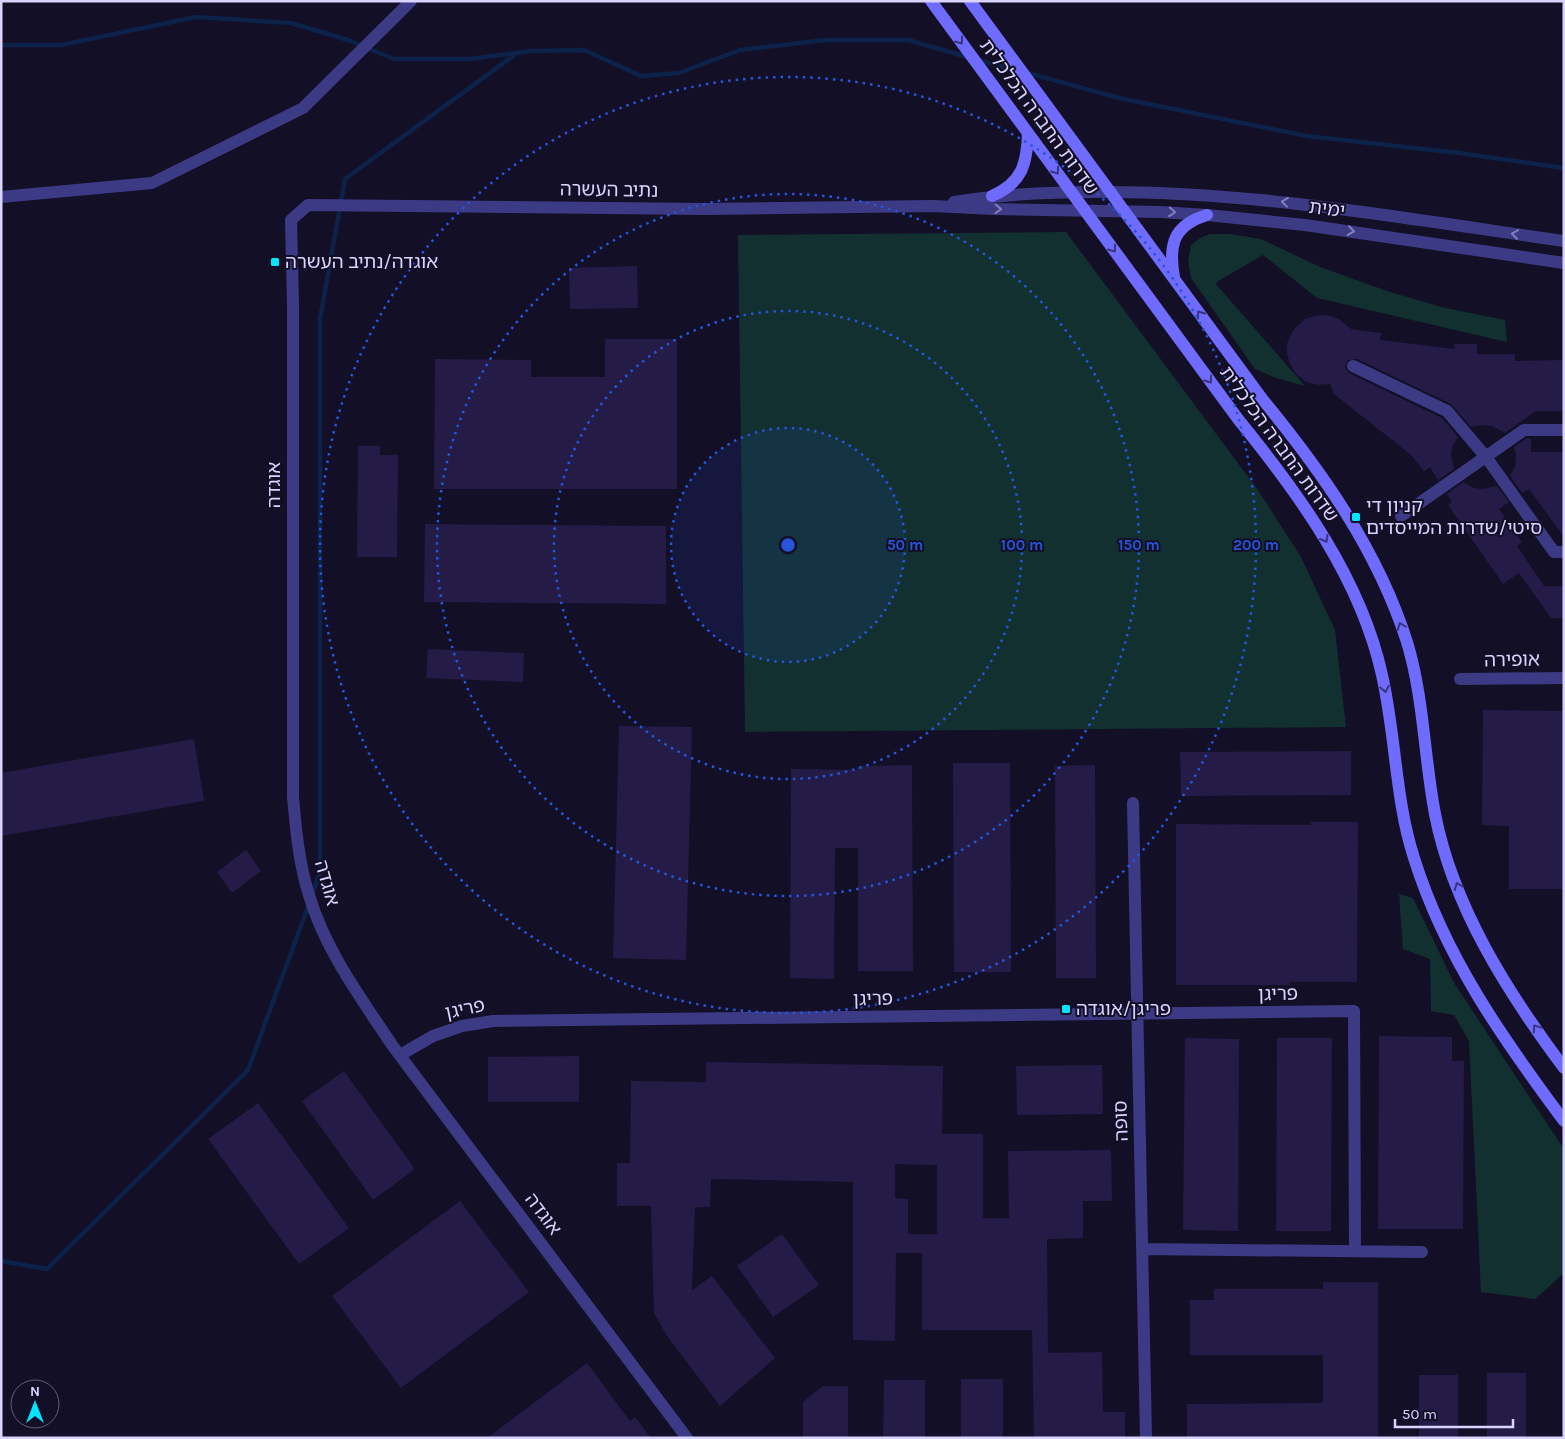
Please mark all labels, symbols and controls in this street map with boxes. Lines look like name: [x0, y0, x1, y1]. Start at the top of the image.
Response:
one-way arrow: [953, 35, 963, 44]
street label: שדרות החברה הכלכלית: [975, 35, 1103, 199]
one-way arrow: [1050, 166, 1059, 175]
street label: נתיב העשרה: [560, 178, 658, 202]
street label: ימית: [1308, 196, 1346, 222]
one-way arrow: [1281, 197, 1289, 208]
one-way arrow: [995, 204, 1003, 215]
one-way arrow: [1168, 207, 1176, 218]
one-way arrow: [1347, 225, 1355, 236]
one-way arrow: [1511, 229, 1519, 240]
one-way arrow: [1107, 243, 1115, 252]
place label: אוגדה/נתיב העשרה: [285, 251, 438, 273]
marker: אוגדה/נתיב העשרה: [269, 256, 281, 268]
one-way arrow: [1197, 310, 1206, 320]
street label: שדרות החברה הכלכלית: [1215, 362, 1343, 526]
one-way arrow: [1203, 374, 1212, 384]
street label: אוגדה: [263, 462, 285, 508]
place label: קניון די סיטי/שדרות המייסדים: [1366, 495, 1542, 539]
marker: קניון די סיטי/שדרות המייסדים: [1350, 511, 1362, 523]
one-way arrow: [1319, 534, 1329, 543]
centre of rings: [779, 536, 797, 554]
text: 50 m: [887, 536, 923, 554]
text: 100 m: [1001, 536, 1043, 554]
text: 150 m: [1118, 536, 1160, 554]
text: 200 m: [1233, 536, 1279, 554]
one-way arrow: [1396, 622, 1407, 631]
street label: אופירה: [1484, 649, 1540, 671]
one-way arrow: [1380, 685, 1390, 694]
street label: אוגדה: [310, 858, 344, 908]
one-way arrow: [1454, 882, 1464, 891]
street label: פריגן: [1258, 983, 1298, 1005]
street label: פריגן: [853, 988, 893, 1010]
street label: פריגן: [443, 994, 487, 1024]
place label: פריגן/אוגדה: [1076, 998, 1171, 1020]
marker: פריגן/אוגדה: [1060, 1003, 1072, 1015]
one-way arrow: [1532, 1025, 1542, 1034]
street label: סופה: [1109, 1100, 1133, 1142]
street label: אוגדה: [520, 1189, 566, 1239]
north arrow: [10, 1379, 60, 1429]
text: N: [30, 1383, 40, 1400]
scale bar: [1395, 1396, 1512, 1428]
text: 50 m: [1402, 1405, 1437, 1423]

